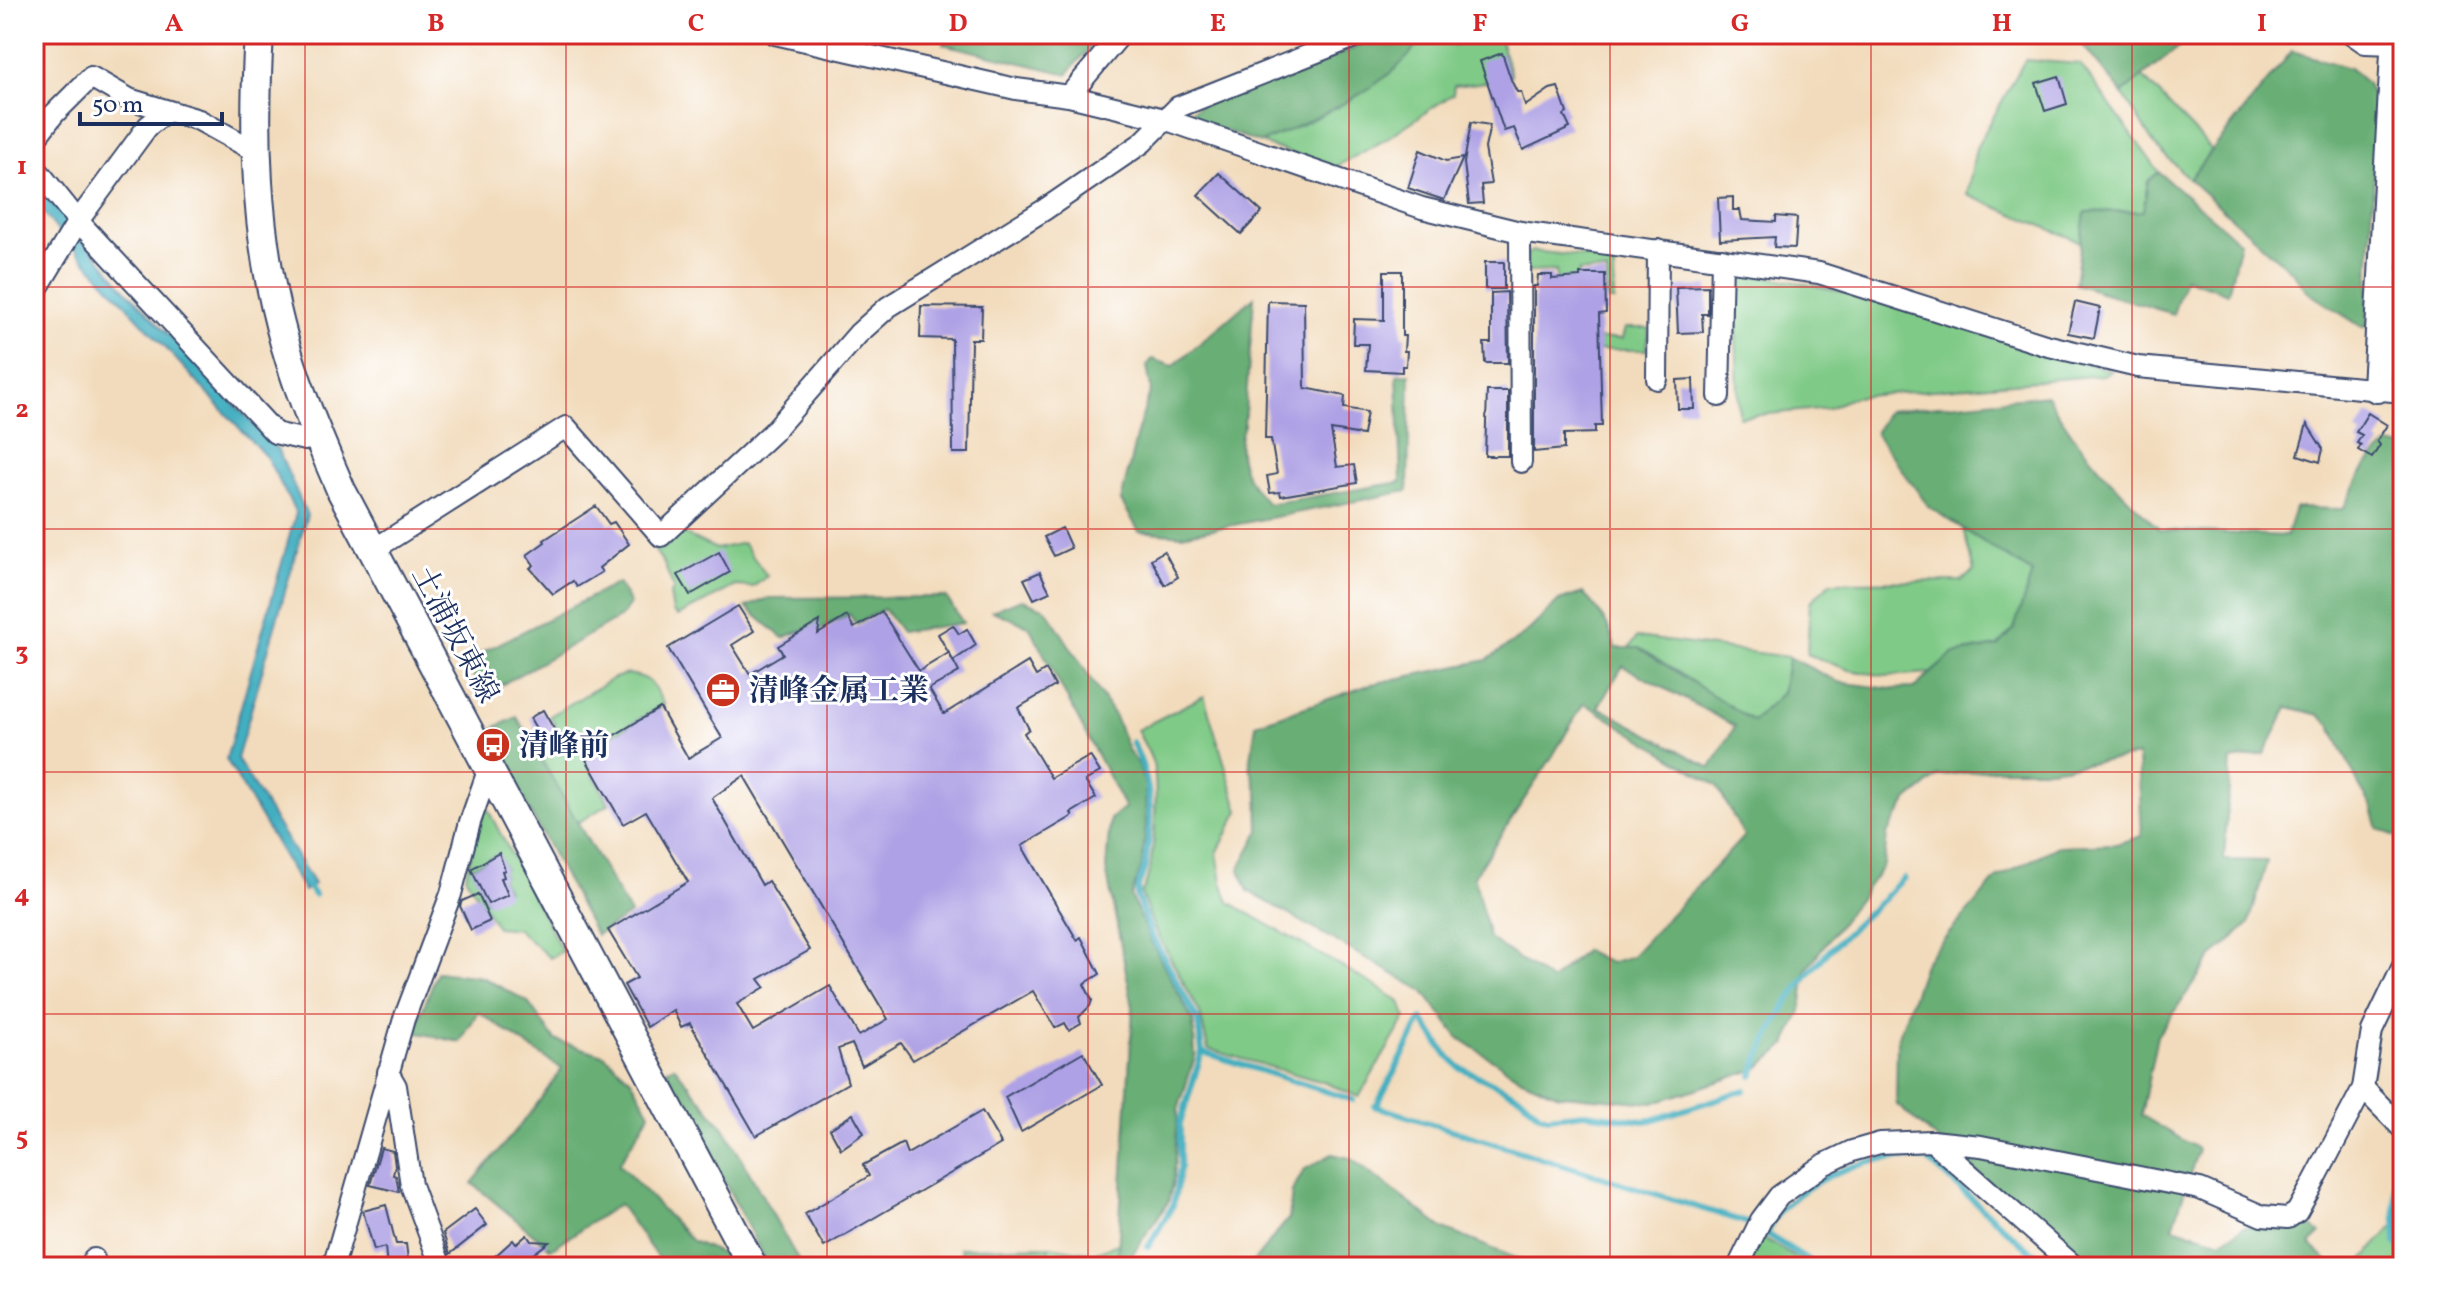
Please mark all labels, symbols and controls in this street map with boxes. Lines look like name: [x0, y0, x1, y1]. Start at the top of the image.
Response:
text: A: [165, 6, 184, 42]
text: B: [427, 6, 445, 42]
text: C: [688, 6, 704, 42]
text: D: [948, 6, 968, 42]
text: E: [1210, 6, 1226, 42]
text: F: [1472, 6, 1488, 42]
text: G: [1731, 6, 1749, 42]
text: H: [1992, 6, 2012, 42]
text: I: [2257, 6, 2267, 42]
scale bar: [80, 76, 222, 126]
text: 50 m: [92, 89, 144, 123]
text: 1: [17, 149, 27, 185]
text: 2: [15, 392, 29, 428]
street label: 土浦坂東線: [400, 559, 508, 711]
text: 3: [15, 635, 29, 671]
office icon: 清峰金属工業: [704, 671, 742, 709]
place label: 清峰金属工業: [749, 671, 929, 713]
bus stop icon: 清峰前: [474, 726, 512, 764]
place label: 清峰前: [519, 726, 609, 768]
text: 4: [14, 877, 30, 913]
text: 5: [16, 1120, 28, 1156]

